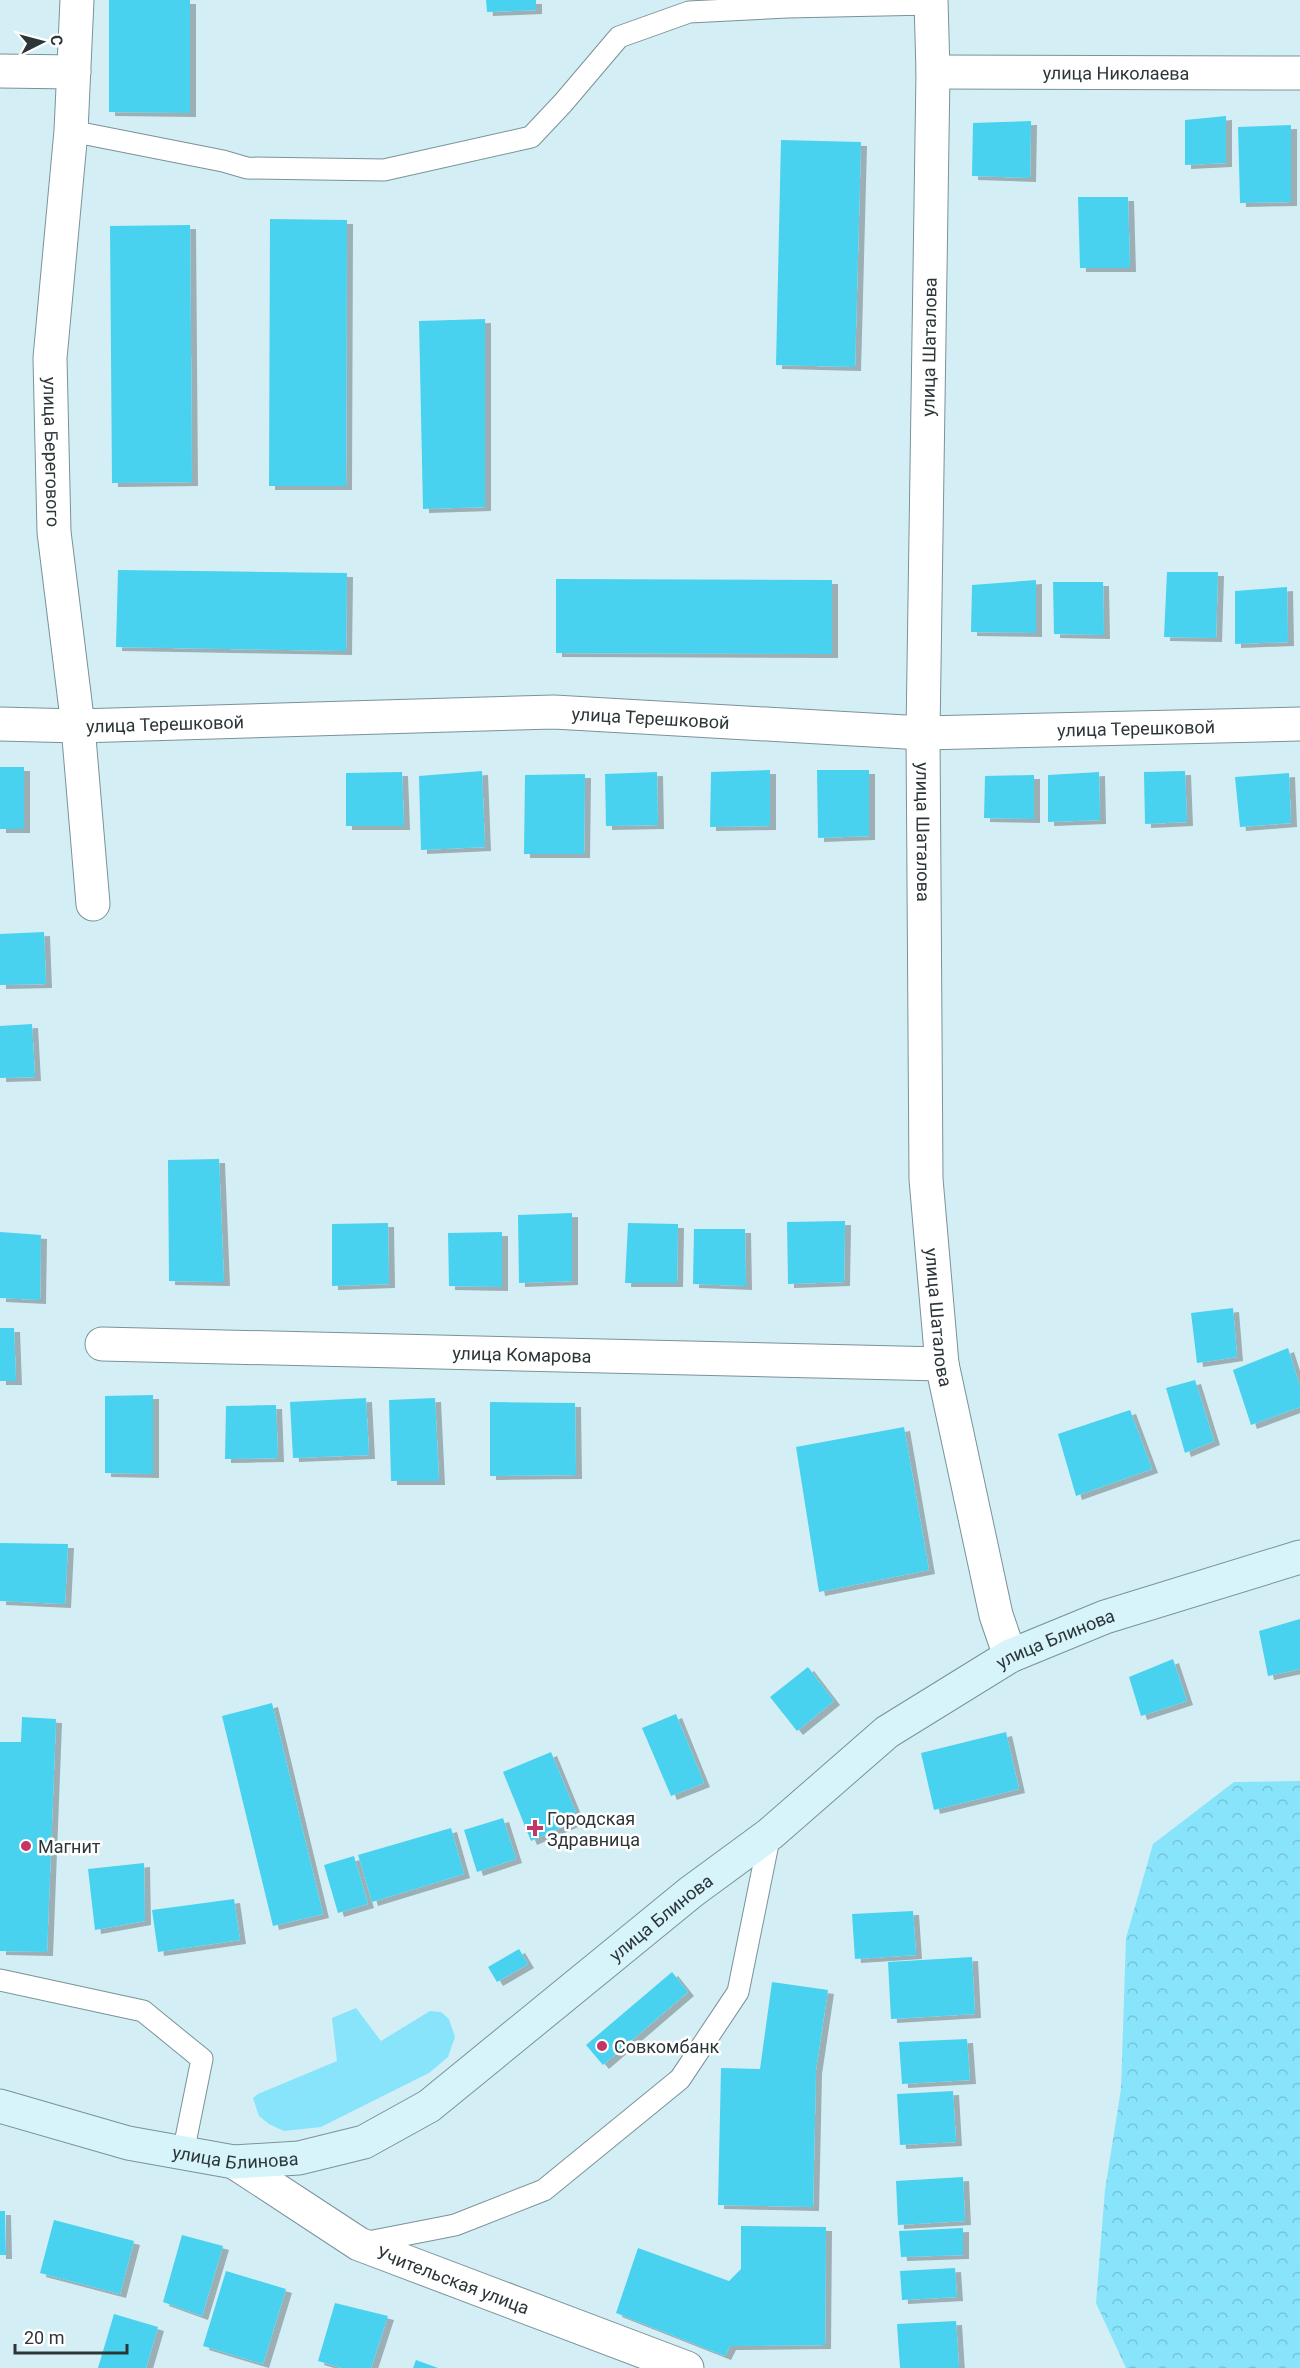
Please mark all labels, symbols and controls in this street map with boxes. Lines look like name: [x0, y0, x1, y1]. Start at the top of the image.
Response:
north arrow: [12, 12, 72, 72]
text: С: [46, 34, 66, 47]
street label: улица Николаева: [1043, 62, 1189, 83]
street label: улица Шаталова: [917, 277, 941, 417]
street label: улица Берегового: [40, 376, 64, 527]
street label: улица Терешковой: [571, 703, 730, 732]
street label: улица Терешковой: [86, 711, 244, 736]
street label: улица Терешковой: [1057, 716, 1215, 740]
street label: улица Шаталова: [913, 762, 935, 902]
street label: улица Шаталова: [921, 1247, 957, 1389]
street label: улица Комарова: [452, 1342, 592, 1366]
street label: улица Блинова: [992, 1604, 1117, 1673]
place label: Городская Здравница: [547, 1808, 640, 1850]
marker: Городская Здравница: [528, 1821, 542, 1835]
place label: Магнит: [38, 1836, 101, 1857]
marker: Магнит: [19, 1839, 33, 1853]
street label: улица Блинова: [605, 1869, 716, 1965]
place label: Совкомбанк: [614, 2036, 720, 2057]
marker: Совкомбанк: [595, 2039, 609, 2053]
street label: улица Блинова: [171, 2141, 299, 2173]
street label: Учительская улица: [374, 2241, 532, 2318]
scale bar: [15, 2317, 128, 2355]
text: 20 m: [24, 2327, 64, 2348]

